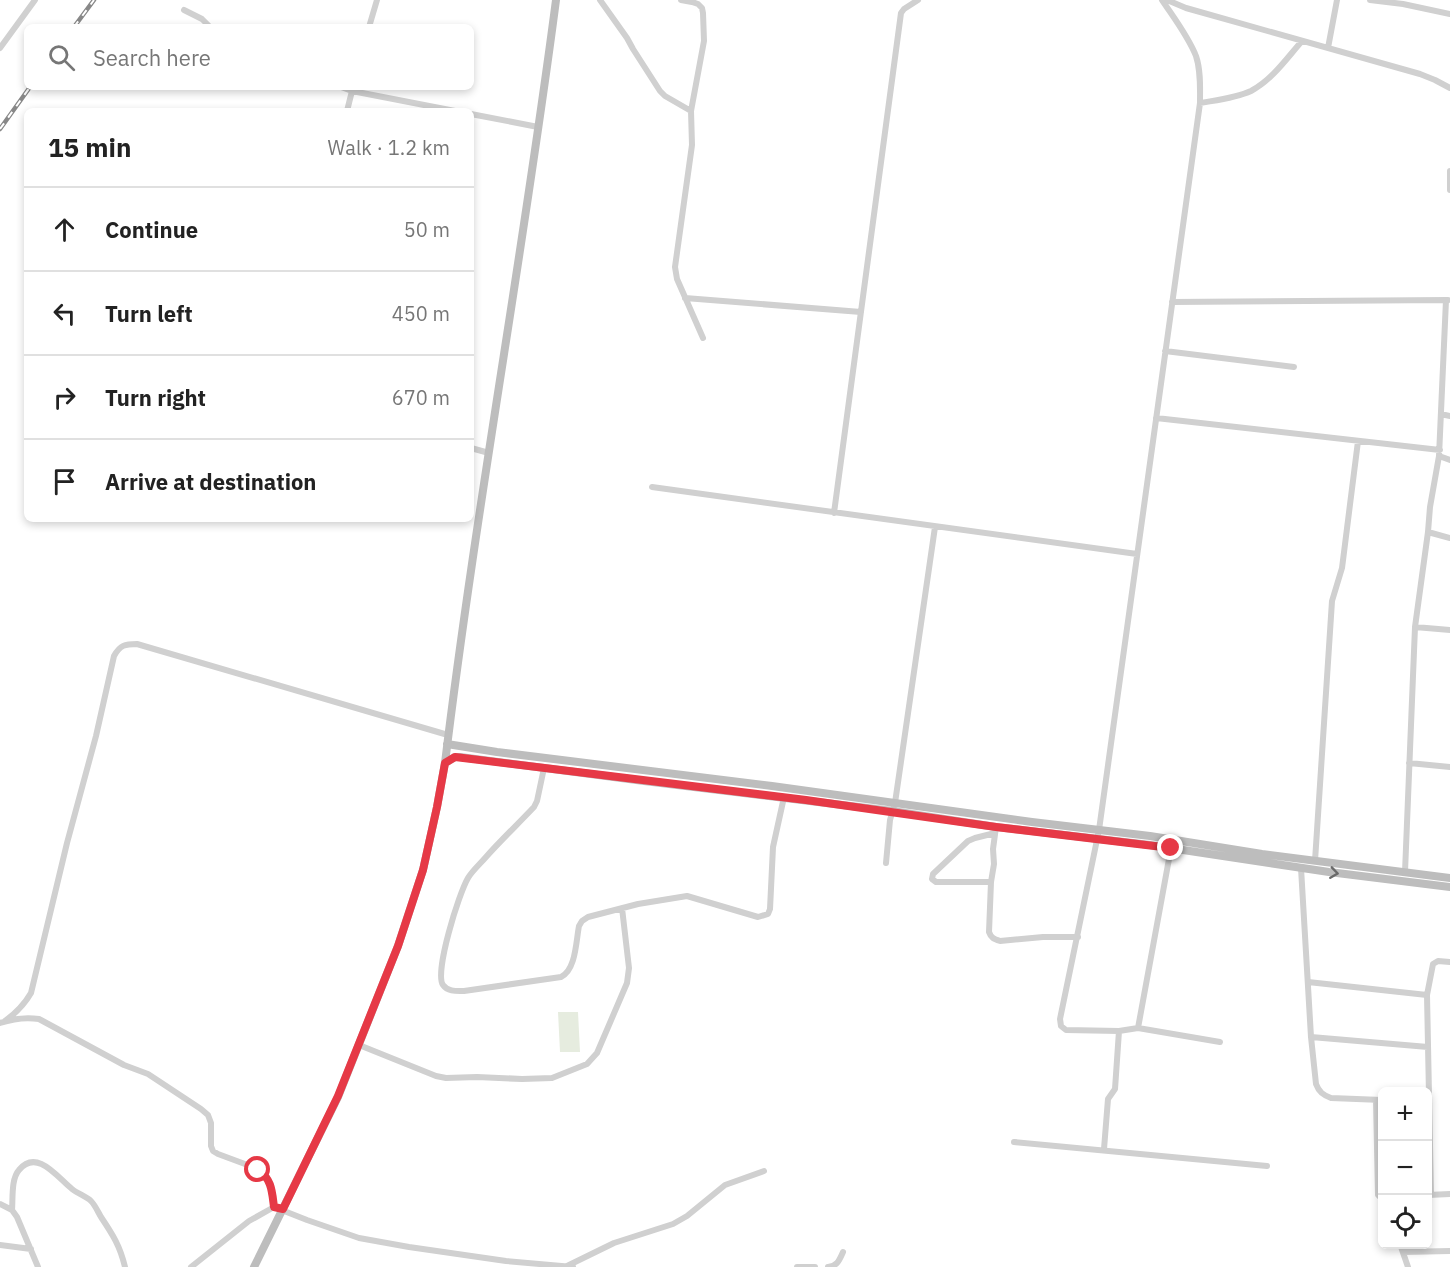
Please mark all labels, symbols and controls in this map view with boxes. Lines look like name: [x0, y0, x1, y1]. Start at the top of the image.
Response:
search box: [24, 24, 474, 90]
icon: search: [45, 41, 78, 74]
text: Search here: [93, 43, 211, 72]
text: 15 min: [48, 130, 132, 164]
text: Walk · 1.2 km: [328, 134, 450, 161]
icon: ahead: [48, 213, 81, 246]
text: Continue: [105, 215, 198, 244]
text: 50 m: [404, 216, 450, 243]
icon: left: [48, 297, 81, 330]
text: Turn left: [105, 299, 193, 328]
text: 450 m: [392, 300, 450, 327]
icon: right: [48, 381, 81, 414]
text: Turn right: [105, 383, 206, 412]
text: 670 m: [392, 384, 450, 411]
icon: arrive: [48, 465, 81, 498]
text: Arrive at destination: [105, 467, 316, 496]
route end: [1157, 834, 1183, 860]
one-way arrow: [1330, 866, 1339, 878]
map controls: [1378, 1087, 1432, 1249]
button: +: [1378, 1087, 1432, 1141]
button: −: [1378, 1141, 1432, 1195]
route start: [244, 1156, 270, 1182]
button: locate: [1378, 1195, 1432, 1249]

